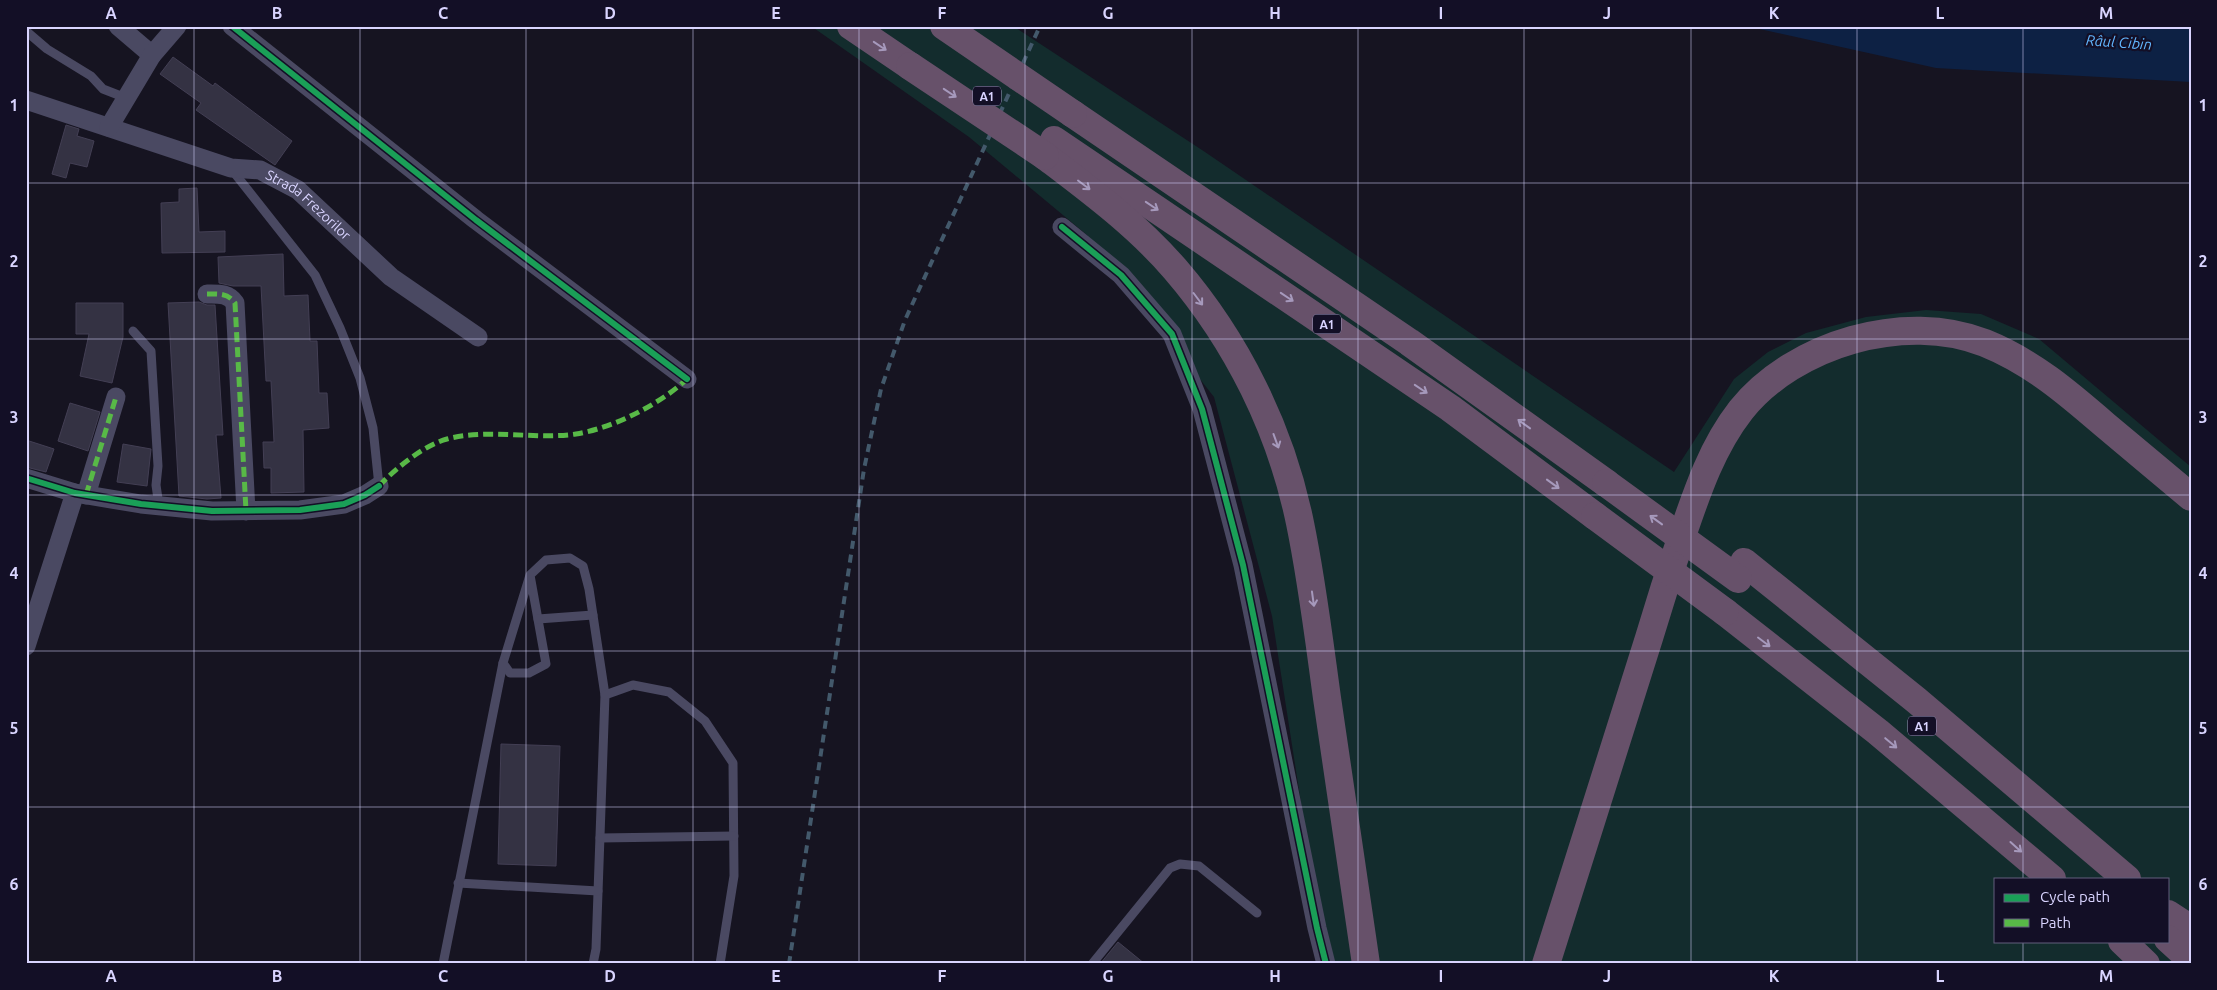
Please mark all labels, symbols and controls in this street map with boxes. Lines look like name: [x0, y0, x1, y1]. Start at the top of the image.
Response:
text: A: [105, 4, 117, 22]
text: B: [272, 4, 282, 22]
text: C: [438, 4, 448, 22]
text: D: [604, 4, 616, 22]
text: E: [771, 4, 781, 22]
text: F: [938, 4, 947, 22]
text: G: [1102, 4, 1114, 22]
text: H: [1269, 4, 1281, 22]
text: I: [1439, 4, 1443, 22]
text: J: [1603, 4, 1611, 22]
text: K: [1769, 4, 1780, 22]
text: L: [1936, 4, 1945, 22]
text: M: [2099, 4, 2113, 22]
water label: Râul Cibin: [2085, 31, 2153, 53]
one-way arrow: [873, 41, 887, 51]
road number: A1: [973, 86, 1001, 105]
one-way arrow: [943, 88, 957, 98]
text: 1: [9, 96, 19, 114]
text: 1: [2198, 96, 2208, 114]
street label: Strada Frezorilor: [263, 166, 355, 244]
one-way arrow: [1077, 180, 1091, 190]
one-way arrow: [1145, 201, 1159, 211]
text: 2: [9, 252, 19, 270]
text: 2: [2198, 252, 2208, 270]
one-way arrow: [1193, 292, 1203, 306]
one-way arrow: [1280, 292, 1294, 302]
road number: A1: [1313, 314, 1341, 334]
one-way arrow: [1414, 384, 1428, 394]
text: 3: [9, 408, 19, 426]
text: 3: [2198, 408, 2208, 426]
one-way arrow: [1517, 419, 1531, 429]
one-way arrow: [1272, 433, 1281, 449]
one-way arrow: [1546, 479, 1559, 490]
one-way arrow: [1649, 515, 1663, 525]
text: 4: [9, 564, 19, 582]
text: 4: [2198, 564, 2208, 582]
one-way arrow: [1308, 591, 1318, 607]
one-way arrow: [1757, 636, 1770, 647]
road number: A1: [1908, 716, 1936, 736]
text: 5: [9, 719, 19, 737]
text: 5: [2198, 719, 2208, 737]
one-way arrow: [1884, 738, 1897, 749]
one-way arrow: [2010, 841, 2023, 853]
text: 6: [9, 875, 19, 893]
text: 6: [2198, 875, 2208, 893]
legend: [1994, 878, 2170, 942]
text: Cycle path: [2040, 888, 2110, 905]
text: Path: [2040, 914, 2071, 931]
text: A: [105, 967, 117, 985]
text: B: [272, 967, 282, 985]
text: C: [438, 967, 448, 985]
text: D: [604, 967, 616, 985]
text: E: [771, 967, 781, 985]
text: F: [938, 967, 947, 985]
text: G: [1102, 967, 1114, 985]
text: H: [1269, 967, 1281, 985]
text: I: [1439, 967, 1443, 985]
text: J: [1603, 967, 1611, 985]
text: K: [1769, 967, 1780, 985]
text: L: [1936, 967, 1945, 985]
text: M: [2099, 967, 2113, 985]

